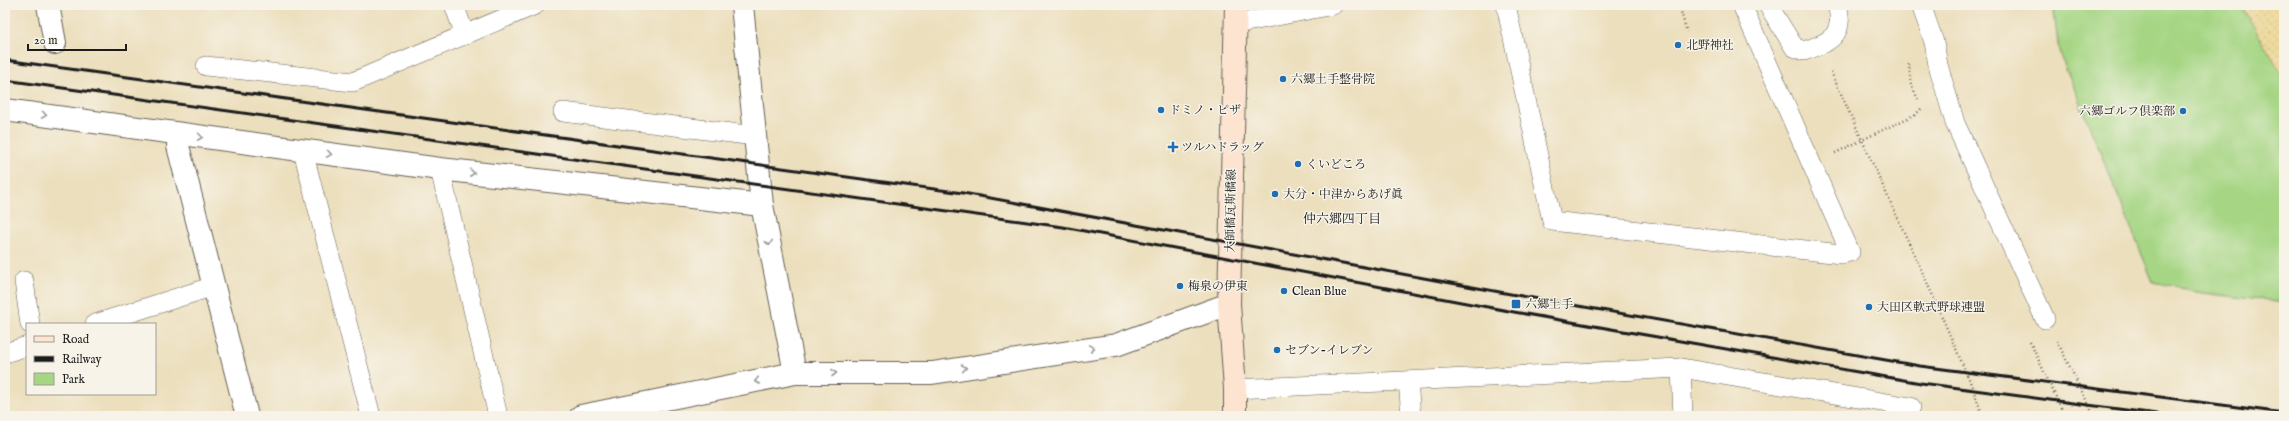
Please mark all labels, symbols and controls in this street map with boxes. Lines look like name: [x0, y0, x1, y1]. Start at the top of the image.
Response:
scale bar: [28, 26, 126, 52]
text: 20 m: [34, 33, 57, 48]
place label: 北野神社: [1686, 38, 1734, 53]
marker: 北野神社: [1673, 40, 1683, 50]
place label: 六郷土手整骨院: [1291, 72, 1375, 87]
marker: 六郷土手整骨院: [1278, 74, 1288, 84]
place label: ドミノ・ピザ: [1169, 103, 1241, 118]
place label: 六郷ゴルフ倶楽部: [2079, 104, 2175, 119]
marker: ドミノ・ピザ: [1156, 105, 1166, 115]
marker: 六郷ゴルフ倶楽部: [2178, 106, 2188, 116]
one-way arrow: [41, 110, 47, 119]
one-way arrow: [197, 133, 203, 142]
place label: ツルハドラッグ: [1181, 140, 1264, 155]
marker: ツルハドラッグ: [1168, 142, 1178, 152]
one-way arrow: [326, 149, 332, 158]
place label: くいどころ: [1306, 157, 1366, 172]
marker: くいどころ: [1293, 159, 1303, 169]
one-way arrow: [469, 168, 475, 177]
street label: 大師橋瓦斯橋線: [1223, 169, 1239, 253]
place label: 大分・中津からあげ眞: [1283, 187, 1403, 202]
marker: 大分・中津からあげ眞: [1270, 189, 1280, 199]
district label: 仲六郷四丁目: [1303, 211, 1381, 228]
one-way arrow: [765, 240, 773, 246]
place label: 梅泉の伊東: [1188, 279, 1248, 294]
marker: 梅泉の伊東: [1175, 281, 1185, 291]
place label: Clean Blue: [1292, 284, 1347, 299]
marker: Clean Blue: [1279, 286, 1289, 296]
place label: 六郷土手: [1525, 297, 1573, 312]
marker: 六郷土手: [1510, 298, 1522, 310]
place label: 大田区軟式野球連盟: [1877, 300, 1985, 315]
marker: 大田区軟式野球連盟: [1864, 302, 1874, 312]
legend: [26, 323, 156, 395]
text: Road: [62, 332, 90, 347]
place label: セブン-イレブン: [1285, 343, 1374, 358]
one-way arrow: [1089, 344, 1095, 353]
marker: セブン-イレブン: [1272, 345, 1282, 355]
text: Railway: [62, 352, 101, 367]
one-way arrow: [961, 364, 967, 373]
one-way arrow: [831, 369, 837, 377]
text: Park: [62, 372, 85, 387]
one-way arrow: [754, 376, 760, 385]

